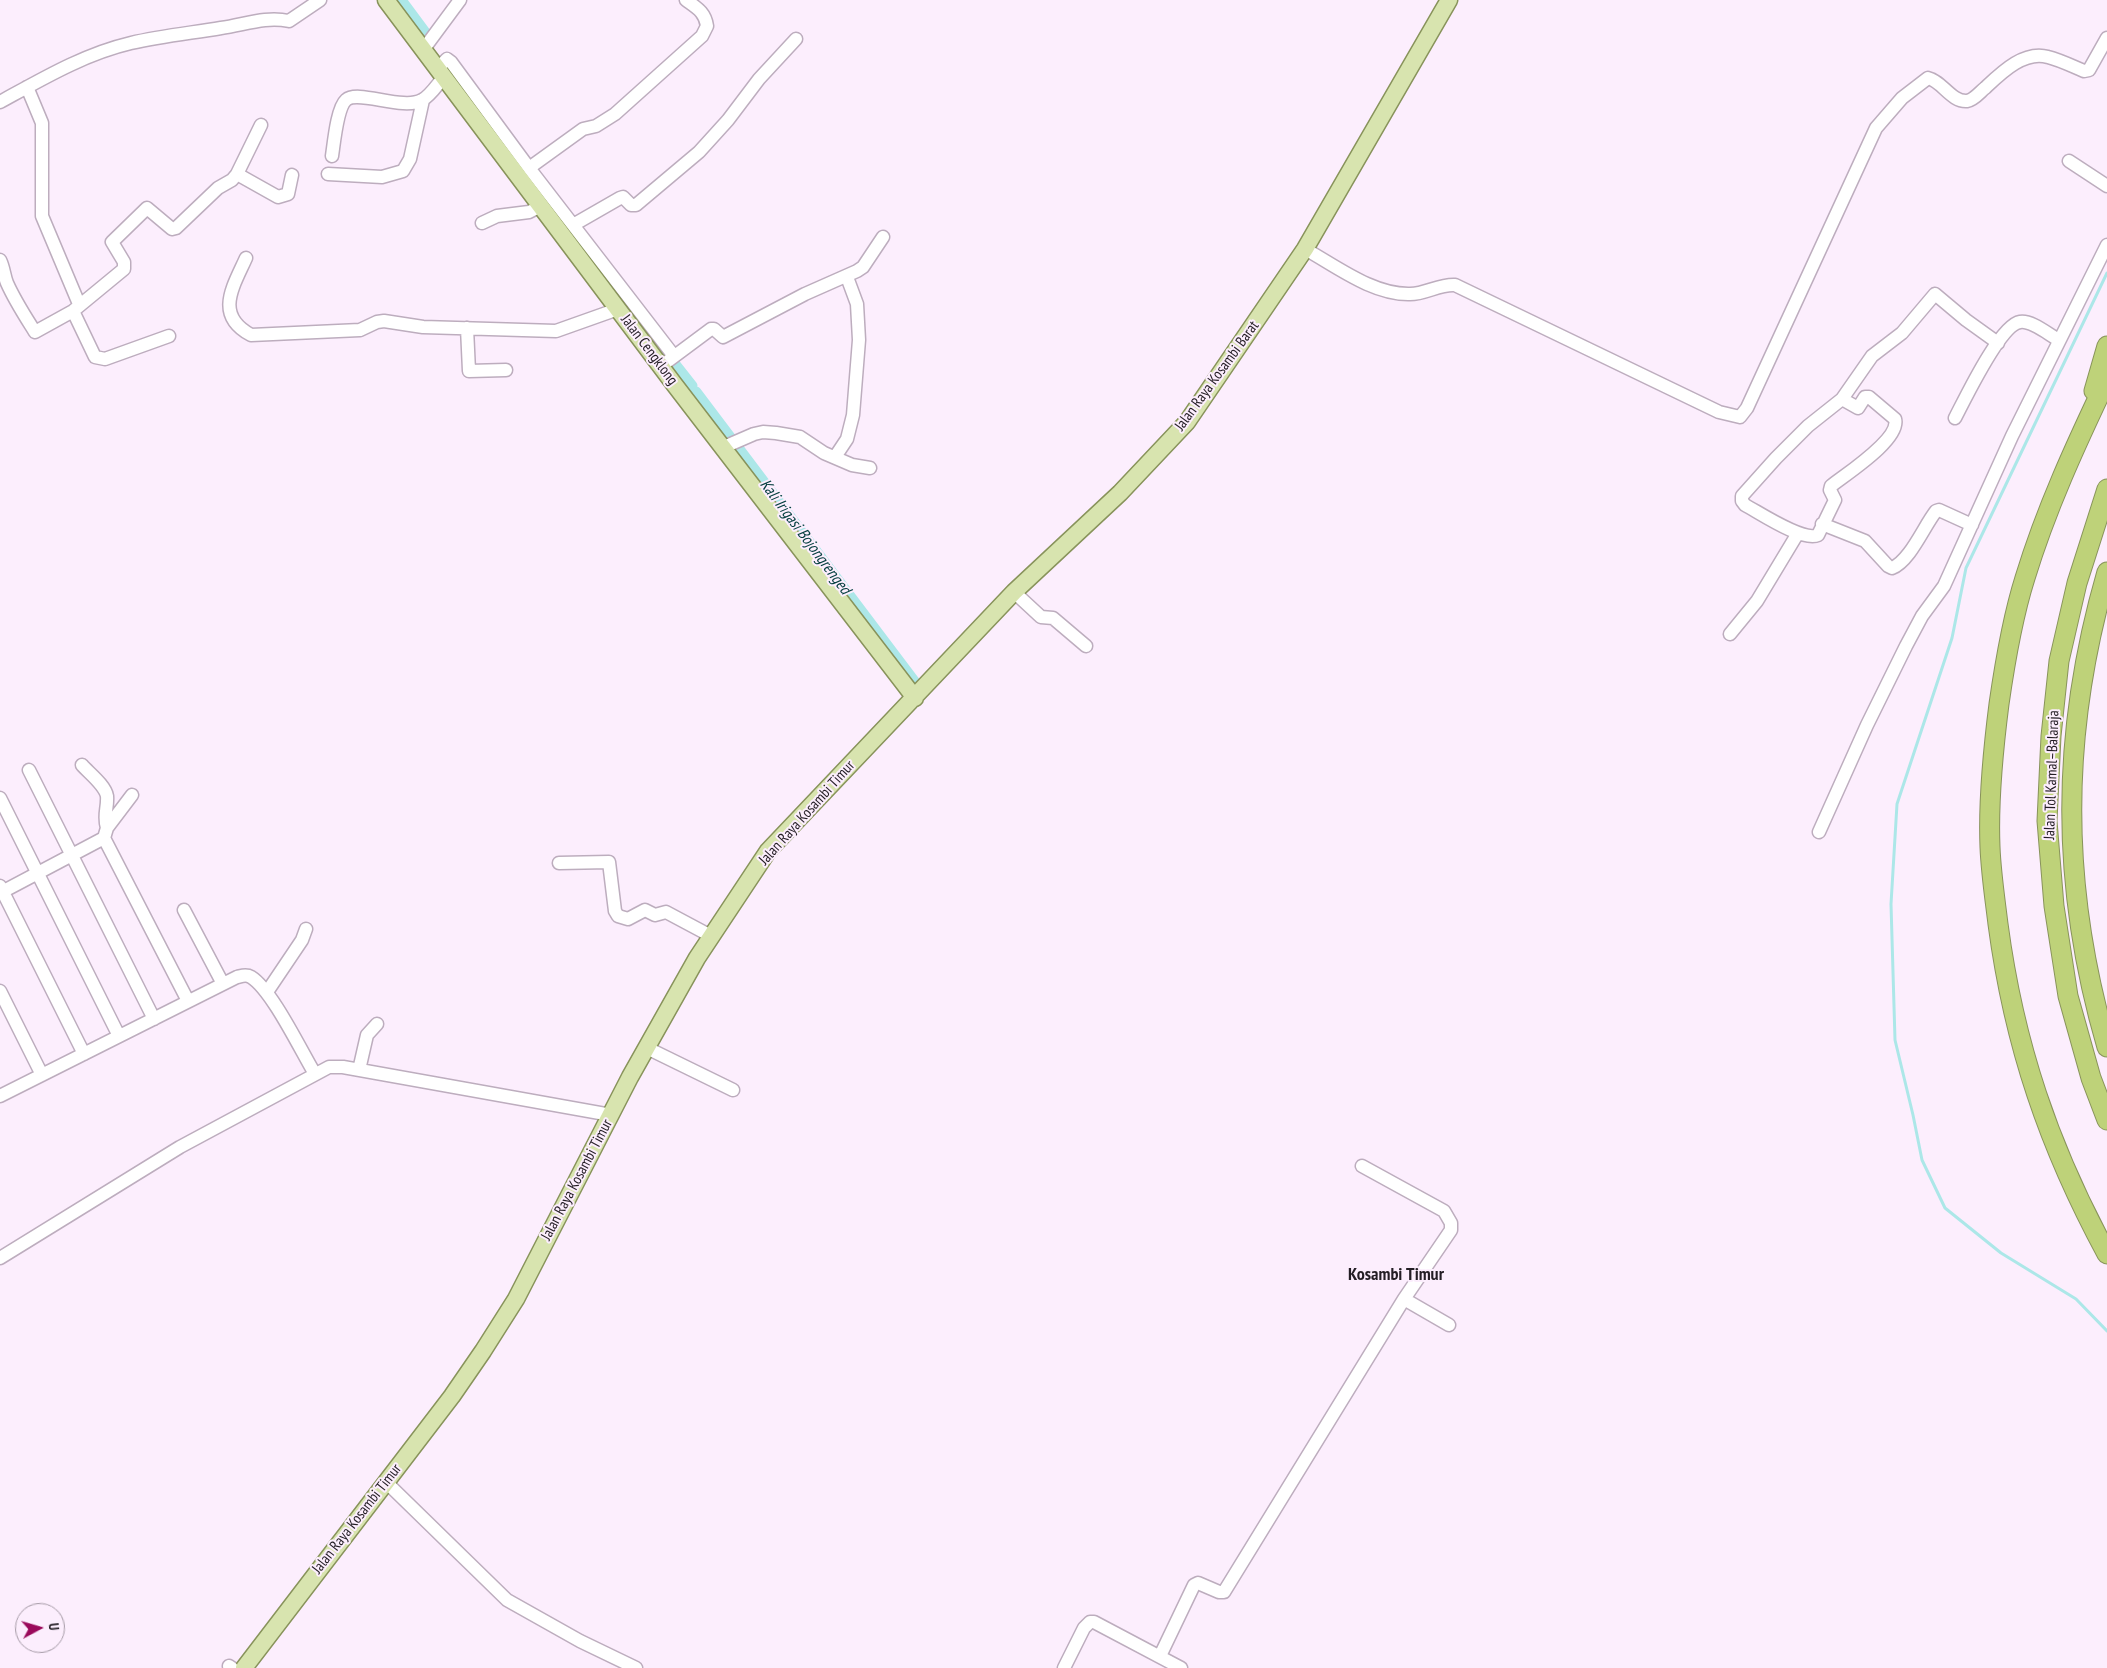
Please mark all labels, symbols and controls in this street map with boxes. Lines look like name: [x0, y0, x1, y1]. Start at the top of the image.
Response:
street label: Jalan Cengklong: [617, 311, 681, 389]
street label: Jalan Raya Kosambi Barat: [1171, 318, 1263, 434]
water label: Kali Irigasi Bojongrenged: [756, 476, 854, 598]
street label: Jalan Tol Kamal–Balaraja: [2041, 710, 2063, 840]
street label: Jalan Raya Kosambi Timur: [755, 757, 859, 869]
street label: Jalan Raya Kosambi Timur: [538, 1116, 616, 1244]
district label: Kosambi Timur: [1348, 1264, 1444, 1286]
street label: Jalan Raya Kosambi Timur: [309, 1461, 405, 1577]
north arrow: [15, 1603, 65, 1653]
text: U: [45, 1622, 63, 1631]

